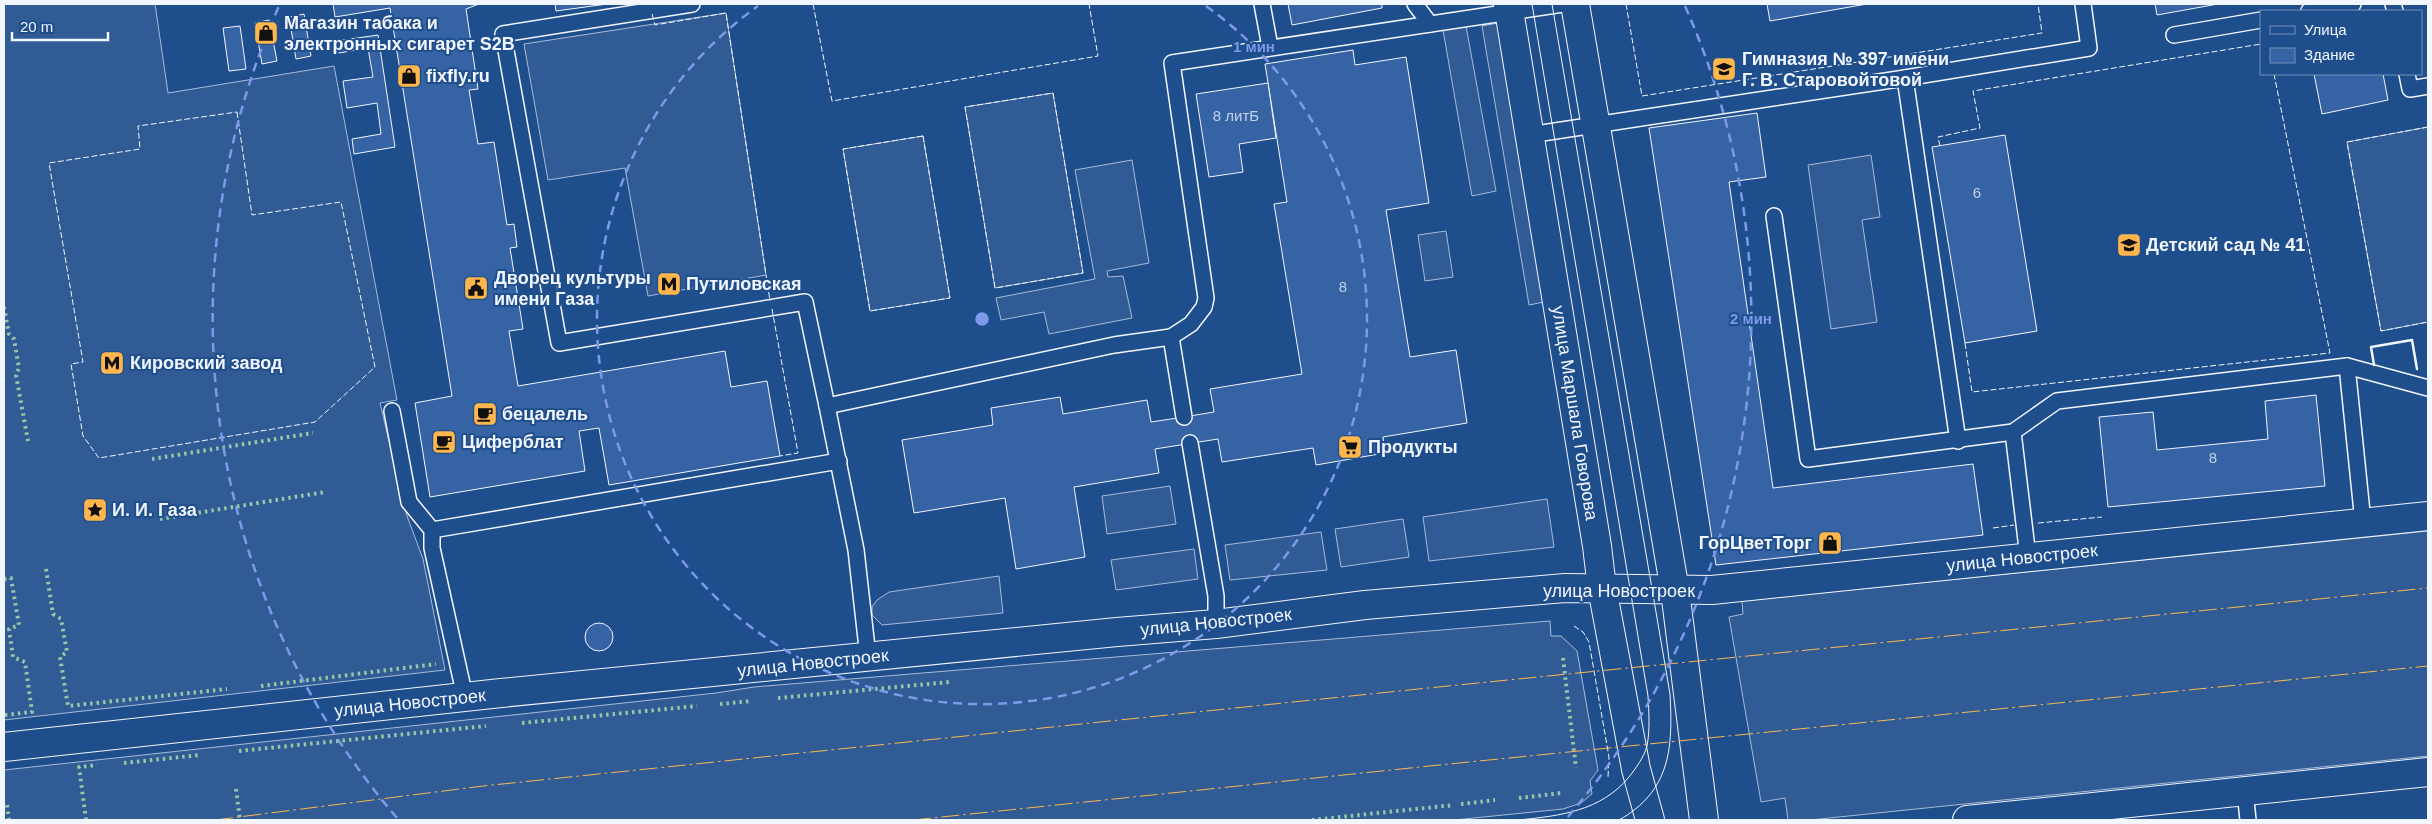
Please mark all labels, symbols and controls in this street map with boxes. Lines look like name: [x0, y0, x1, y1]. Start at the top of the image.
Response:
scale bar: [12, 10, 109, 42]
legend: [2260, 10, 2422, 75]
place label: Магазин табака и электронных сигарет S2B: [284, 13, 515, 54]
text: 20 m: [20, 18, 53, 35]
shop icon: Магазин табака и электронных сигарет S2B: [253, 20, 279, 46]
text: Улица: [2304, 21, 2347, 38]
text: 1 мин: [1233, 38, 1275, 55]
text: Здание: [2304, 46, 2355, 63]
place label: Гимназия № 397 имени Г. В. Старовойтовой: [1742, 49, 1949, 90]
school or university icon: Гимназия № 397 имени Г. В. Старовойтовой: [1711, 56, 1737, 82]
shop icon: fixfly.ru: [396, 63, 422, 89]
place label: fixfly.ru: [426, 66, 490, 86]
house number: 8 литБ: [1213, 107, 1259, 124]
house number: 6: [1973, 184, 1981, 201]
school or university icon: Детский сад № 41: [2116, 232, 2142, 258]
place label: Детский сад № 41: [2146, 235, 2305, 255]
place label: Дворец культуры имени Газа: [494, 268, 651, 309]
metro station icon: Путиловская: [656, 271, 682, 297]
place label: Путиловская: [686, 274, 801, 294]
public building icon: Дворец культуры имени Газа: [463, 275, 489, 301]
house number: 8: [1339, 278, 1347, 295]
street label: улица Маршала Говорова: [1548, 304, 1602, 523]
centre of rings: [973, 310, 991, 328]
text: 2 мин: [1730, 310, 1772, 327]
metro station icon: Кировский завод: [99, 350, 125, 376]
place label: Кировский завод: [130, 353, 283, 373]
cafe icon: бецалель: [472, 401, 498, 427]
place label: бецалель: [502, 404, 588, 424]
cafe icon: Циферблат: [431, 429, 457, 455]
place label: Циферблат: [462, 432, 564, 452]
supermarket icon: Продукты: [1337, 434, 1363, 460]
place label: Продукты: [1368, 437, 1458, 457]
house number: 8: [2209, 449, 2217, 466]
place icon: И. И. Газа: [82, 497, 108, 523]
place label: И. И. Газа: [112, 500, 198, 520]
shop icon: ГорЦветТорг: [1817, 530, 1843, 556]
place label: ГорЦветТорг: [1699, 533, 1812, 553]
street label: улица Новостроек: [1945, 540, 2099, 576]
street label: улица Новостроек: [1543, 581, 1695, 601]
street label: улица Новостроек: [1139, 604, 1293, 640]
street label: улица Новостроек: [736, 645, 890, 681]
street label: улица Новостроек: [333, 685, 487, 721]

